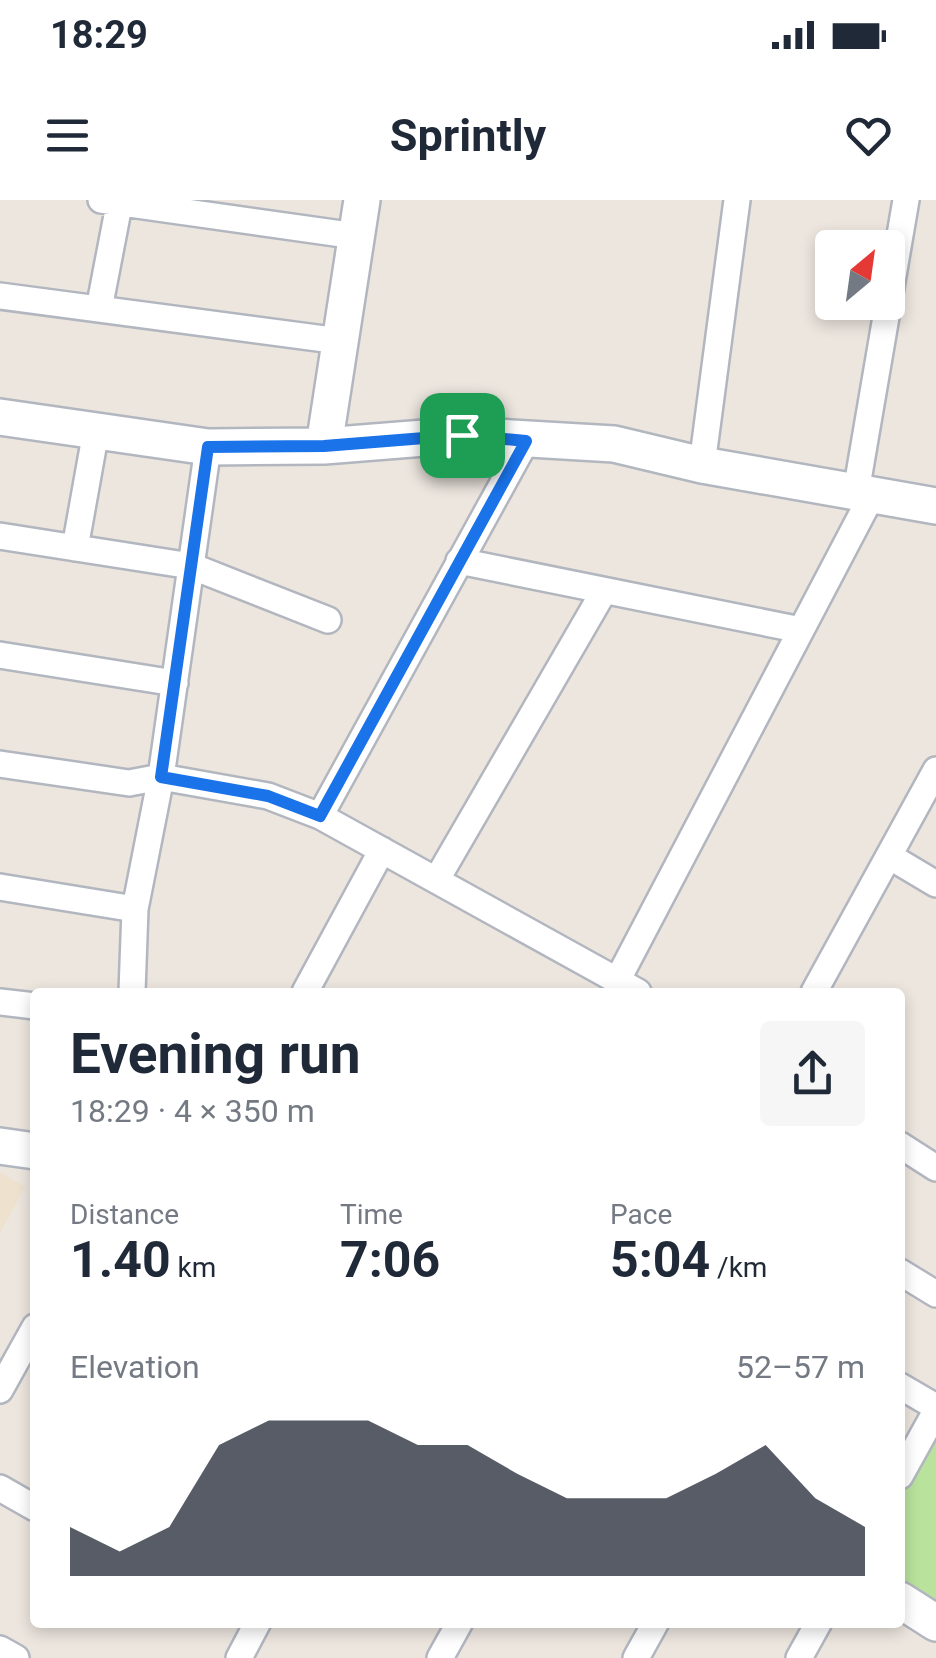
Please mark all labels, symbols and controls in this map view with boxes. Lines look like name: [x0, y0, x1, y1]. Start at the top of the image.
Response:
text: 18:29: [50, 13, 148, 57]
icon: menu: [40, 108, 95, 163]
icon: heart: [841, 108, 896, 163]
text: Sprintly: [390, 109, 546, 162]
north arrow: [815, 230, 905, 320]
map controls: [815, 230, 905, 320]
pin: [420, 393, 505, 478]
icon: arrive: [435, 408, 490, 463]
button: share: [760, 1021, 865, 1126]
text: Evening run: [70, 1022, 361, 1086]
text: 18:29 · 4 × 350 m: [70, 1092, 315, 1130]
text: Distance: [70, 1198, 179, 1231]
text: Time: [340, 1198, 403, 1231]
text: Pace: [610, 1198, 672, 1231]
text: 1.40: [70, 1231, 171, 1289]
text: 7:06: [340, 1231, 440, 1289]
text: 5:04: [610, 1231, 710, 1289]
text: km: [171, 1251, 216, 1284]
text: /km: [710, 1251, 767, 1284]
text: Elevation: [70, 1348, 200, 1386]
text: 52–57 m: [736, 1348, 865, 1386]

